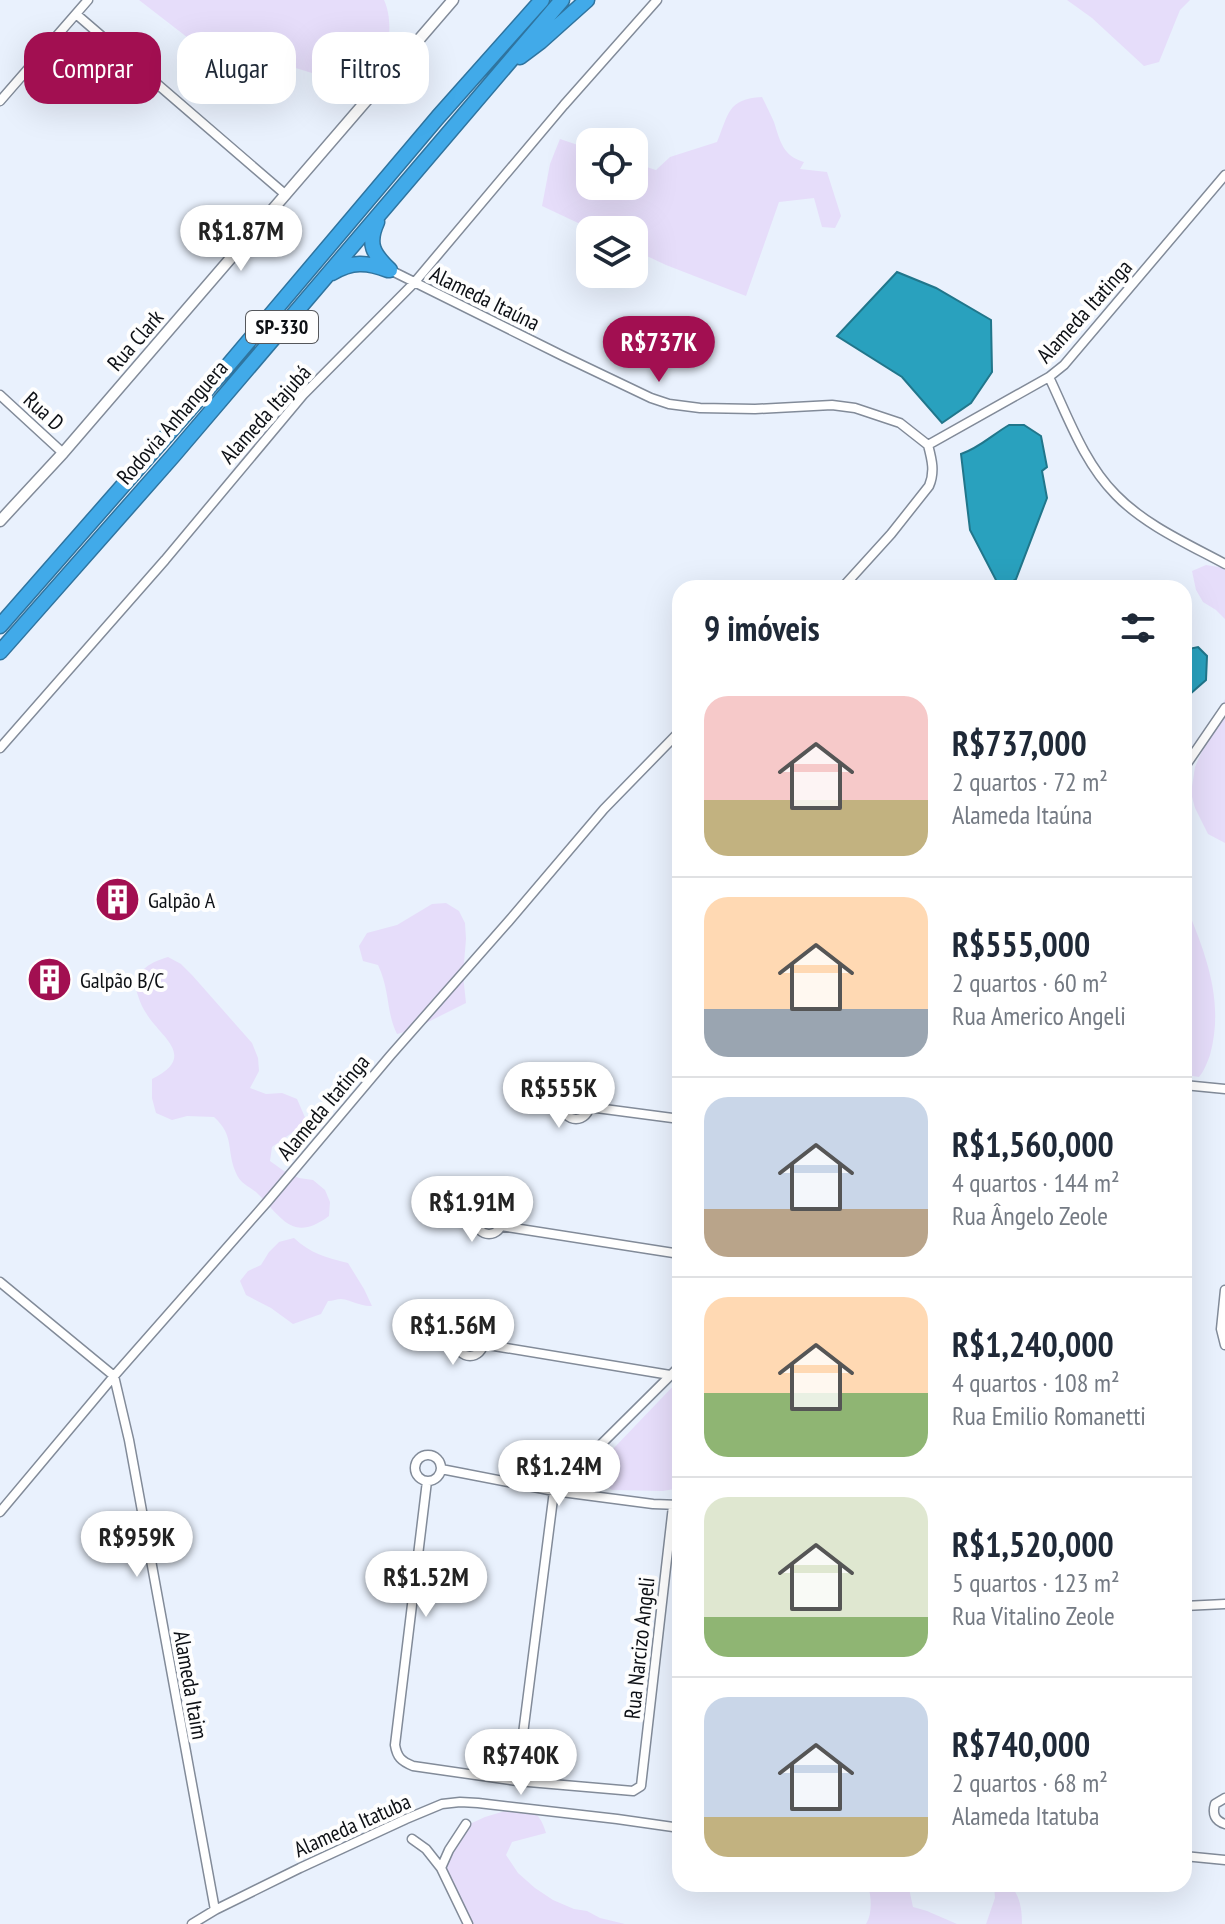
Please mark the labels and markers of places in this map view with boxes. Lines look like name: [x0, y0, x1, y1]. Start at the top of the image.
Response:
pin: R$1.87M: [167, 205, 315, 273]
pin: R$737K: [594, 316, 724, 384]
building icon: Galpão A: [93, 876, 141, 924]
place label: Galpão A: [148, 886, 216, 914]
building icon: Galpão B/C: [25, 956, 73, 1004]
place label: Galpão B/C: [80, 966, 164, 994]
pin: R$555K: [494, 1062, 624, 1130]
pin: R$1.91M: [398, 1176, 546, 1244]
pin: R$1.56M: [379, 1299, 527, 1367]
pin: R$1.24M: [485, 1440, 633, 1508]
pin: R$959K: [72, 1511, 202, 1579]
pin: R$1.52M: [352, 1551, 500, 1619]
pin: R$740K: [456, 1729, 586, 1797]

